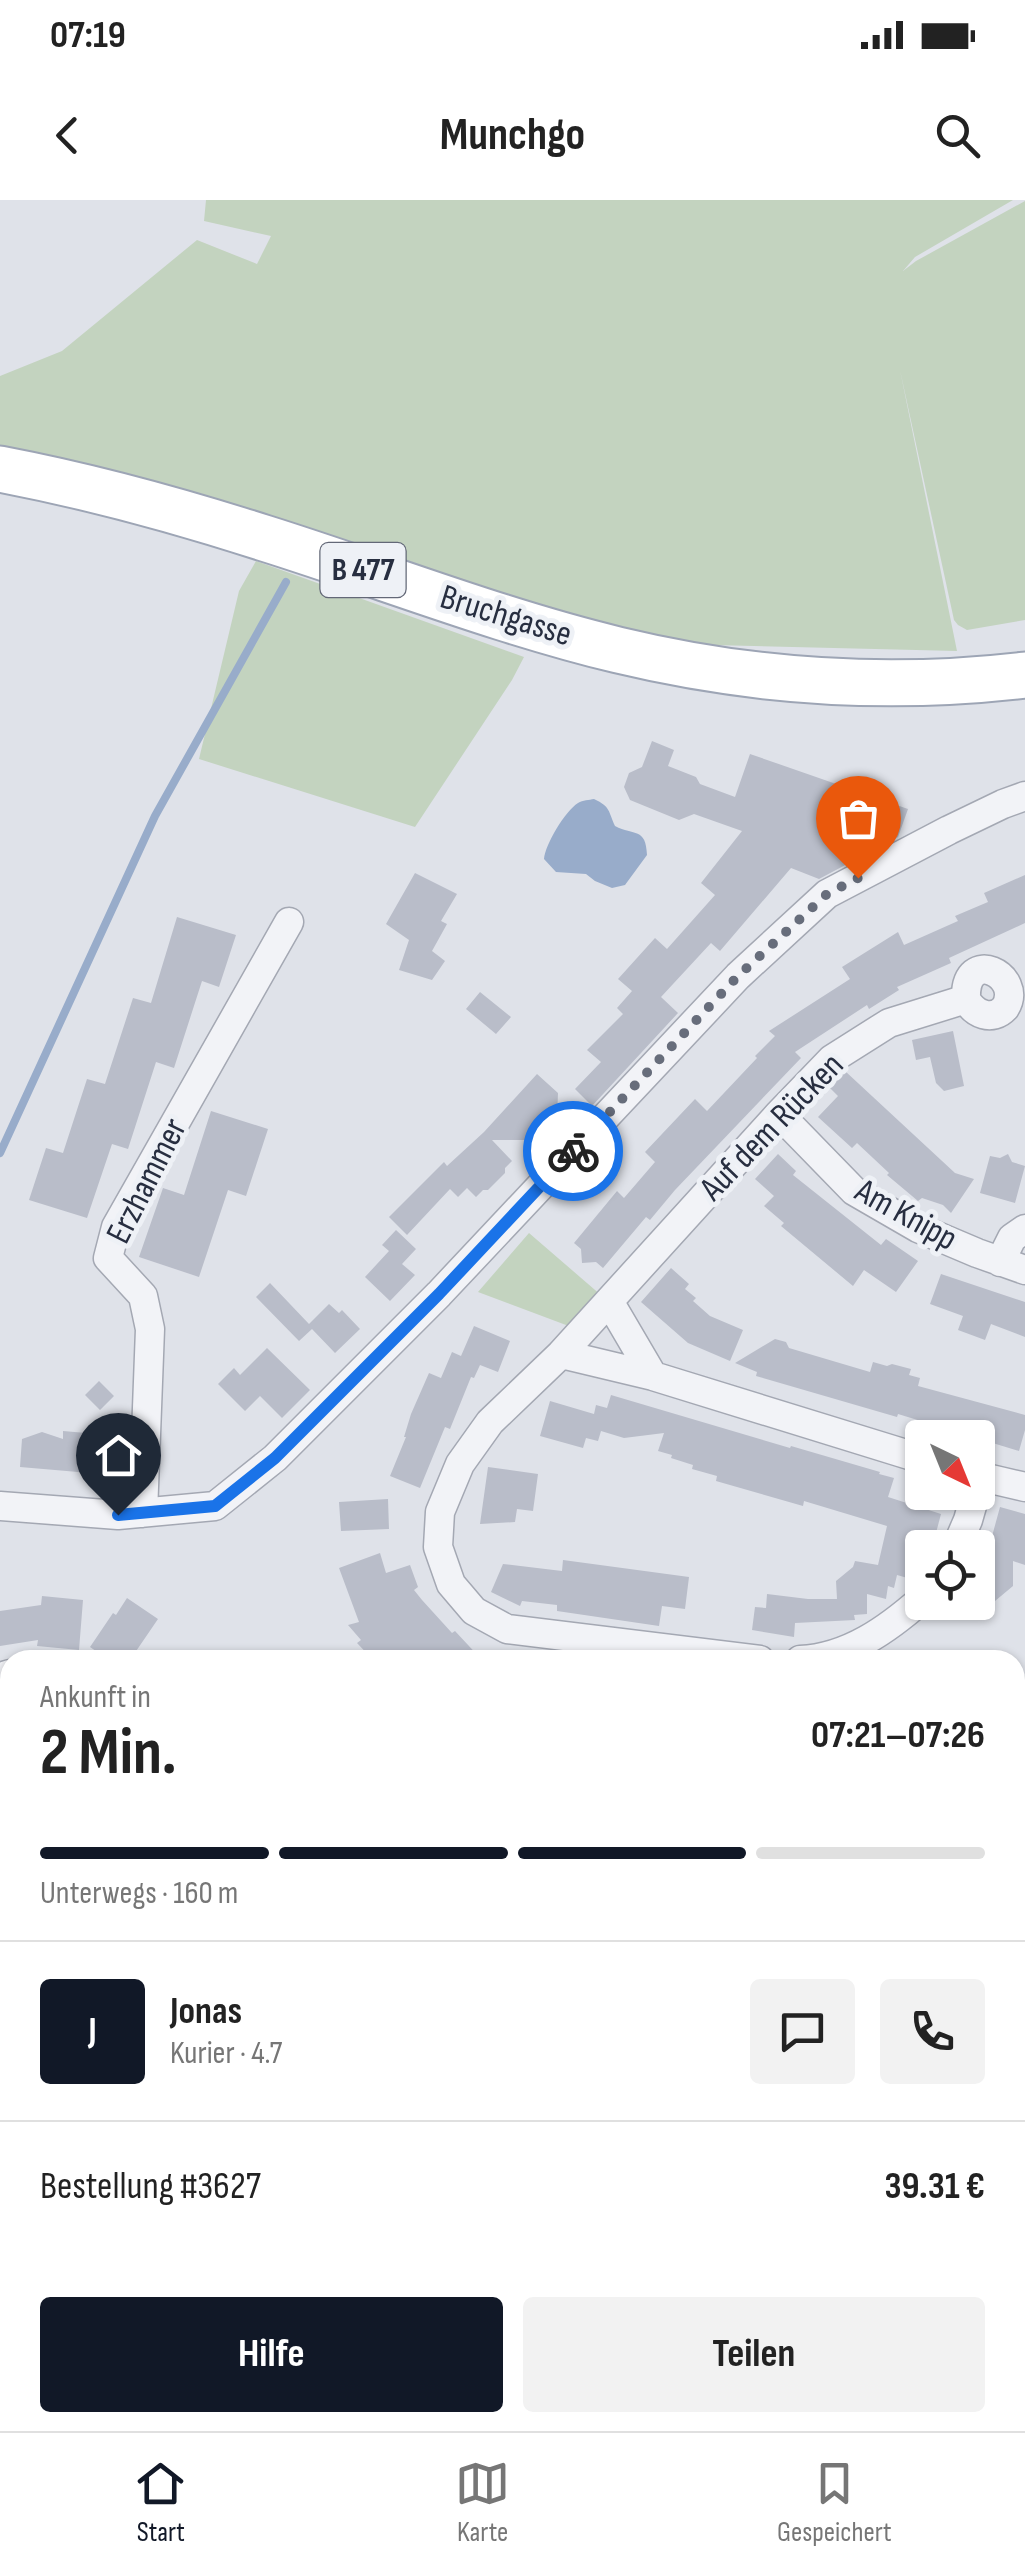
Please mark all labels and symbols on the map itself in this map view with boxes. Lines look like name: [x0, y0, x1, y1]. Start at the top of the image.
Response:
road number: B 477: [320, 543, 406, 597]
street label: Bruchgasse: [435, 576, 577, 656]
pin: [816, 776, 901, 879]
street label: Auf dem Rücken: [690, 1044, 853, 1211]
courier: [523, 1101, 623, 1201]
street label: Erzhammer: [97, 1111, 197, 1251]
street label: Am Knipp: [847, 1169, 964, 1260]
pin: [76, 1413, 161, 1516]
north arrow: [905, 1420, 995, 1510]

